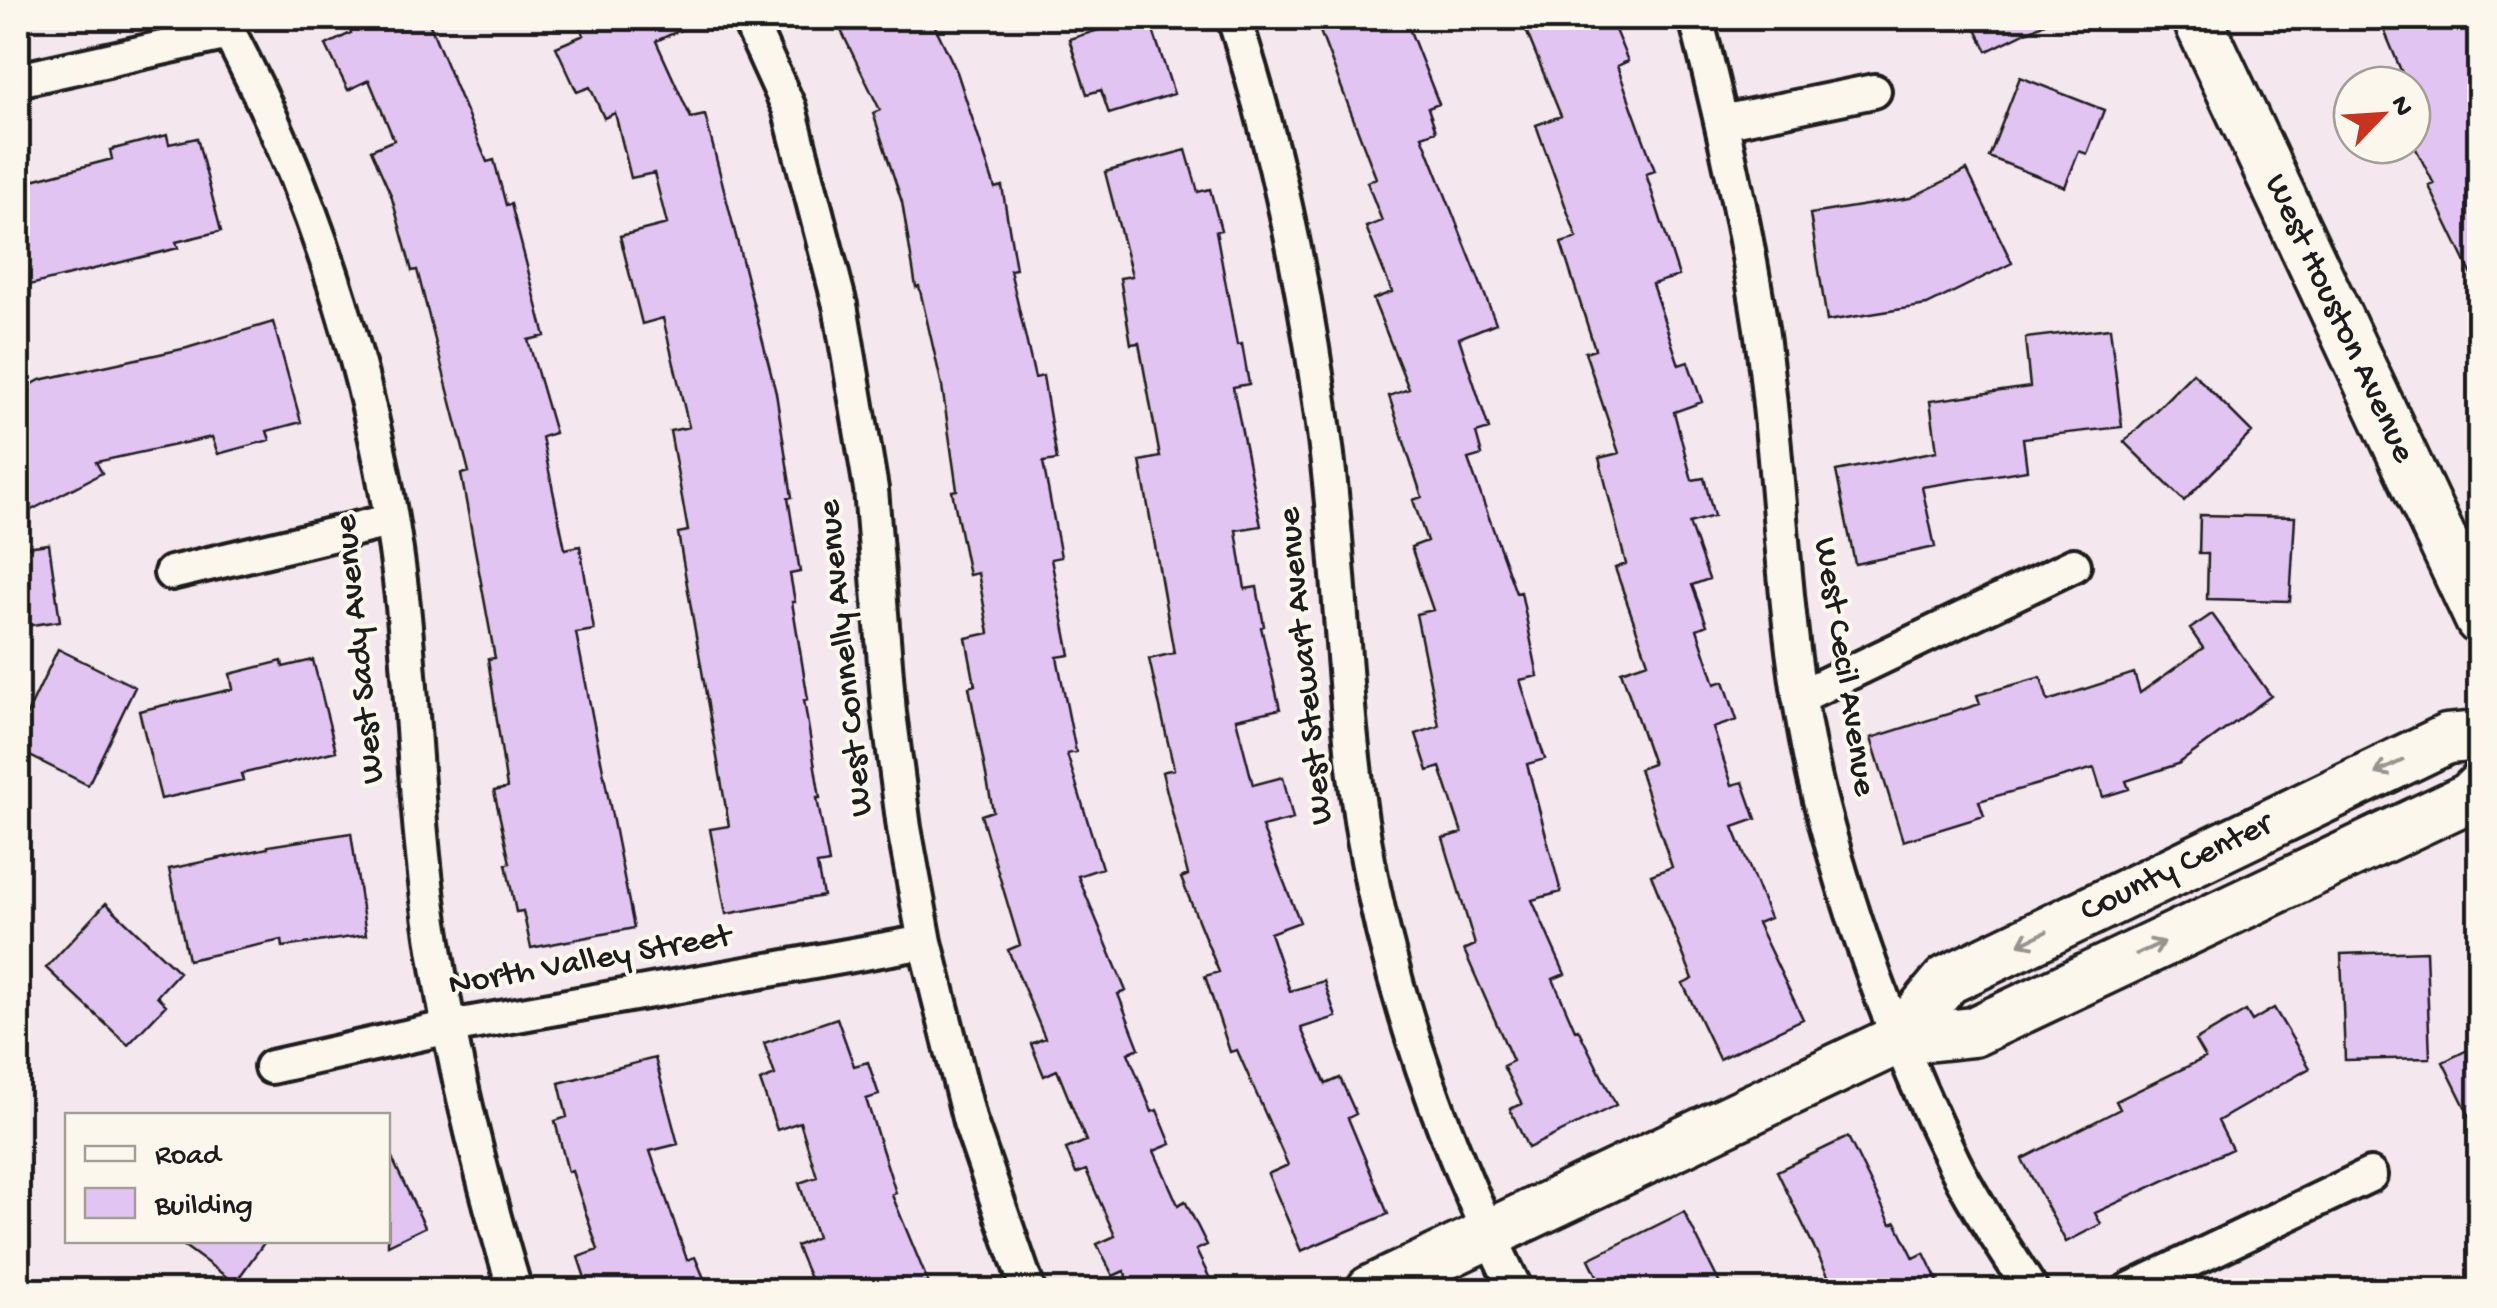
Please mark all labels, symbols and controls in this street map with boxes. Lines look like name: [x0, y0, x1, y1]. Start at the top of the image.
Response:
north arrow: [2332, 65, 2432, 165]
text: N: [2382, 91, 2419, 122]
street label: West Houston Avenue: [2253, 168, 2423, 471]
street label: West Connelly Avenue: [810, 497, 884, 818]
street label: West Stewart Avenue: [1270, 504, 1344, 827]
street label: West Sady Avenue: [326, 512, 396, 786]
street label: West Cecil Avenue: [1802, 535, 1884, 800]
one-way arrow: [2374, 758, 2404, 777]
street label: County Center: [2074, 804, 2282, 933]
street label: North Valley Street: [446, 917, 737, 1007]
one-way arrow: [2018, 930, 2048, 949]
one-way arrow: [2135, 937, 2165, 956]
legend: [65, 1113, 390, 1243]
text: Road: [155, 1140, 223, 1175]
text: Building: [154, 1190, 253, 1225]

